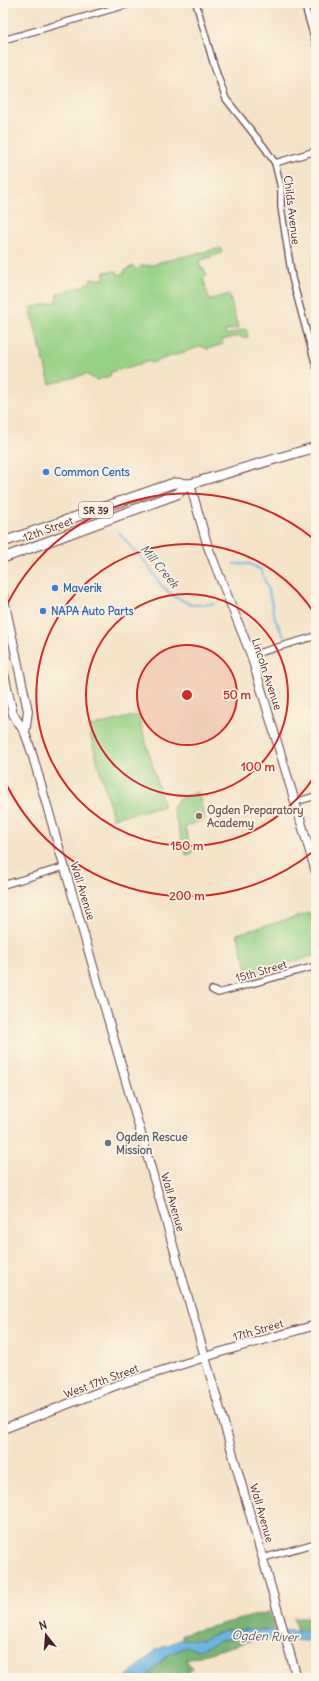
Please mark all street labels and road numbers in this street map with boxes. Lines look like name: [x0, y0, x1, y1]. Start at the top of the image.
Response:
street label: Childs Avenue: [281, 175, 303, 245]
road number: SR 39: [79, 502, 113, 518]
street label: 12th Street: [21, 513, 75, 545]
street label: Lincoln Avenue: [249, 636, 285, 712]
street label: Wall Avenue: [67, 860, 99, 922]
street label: 15th Street: [234, 957, 289, 985]
street label: Wall Avenue: [158, 1171, 188, 1233]
street label: 17th Street: [231, 1316, 285, 1344]
street label: West 17th Street: [62, 1361, 141, 1401]
street label: Wall Avenue: [247, 1482, 277, 1544]

